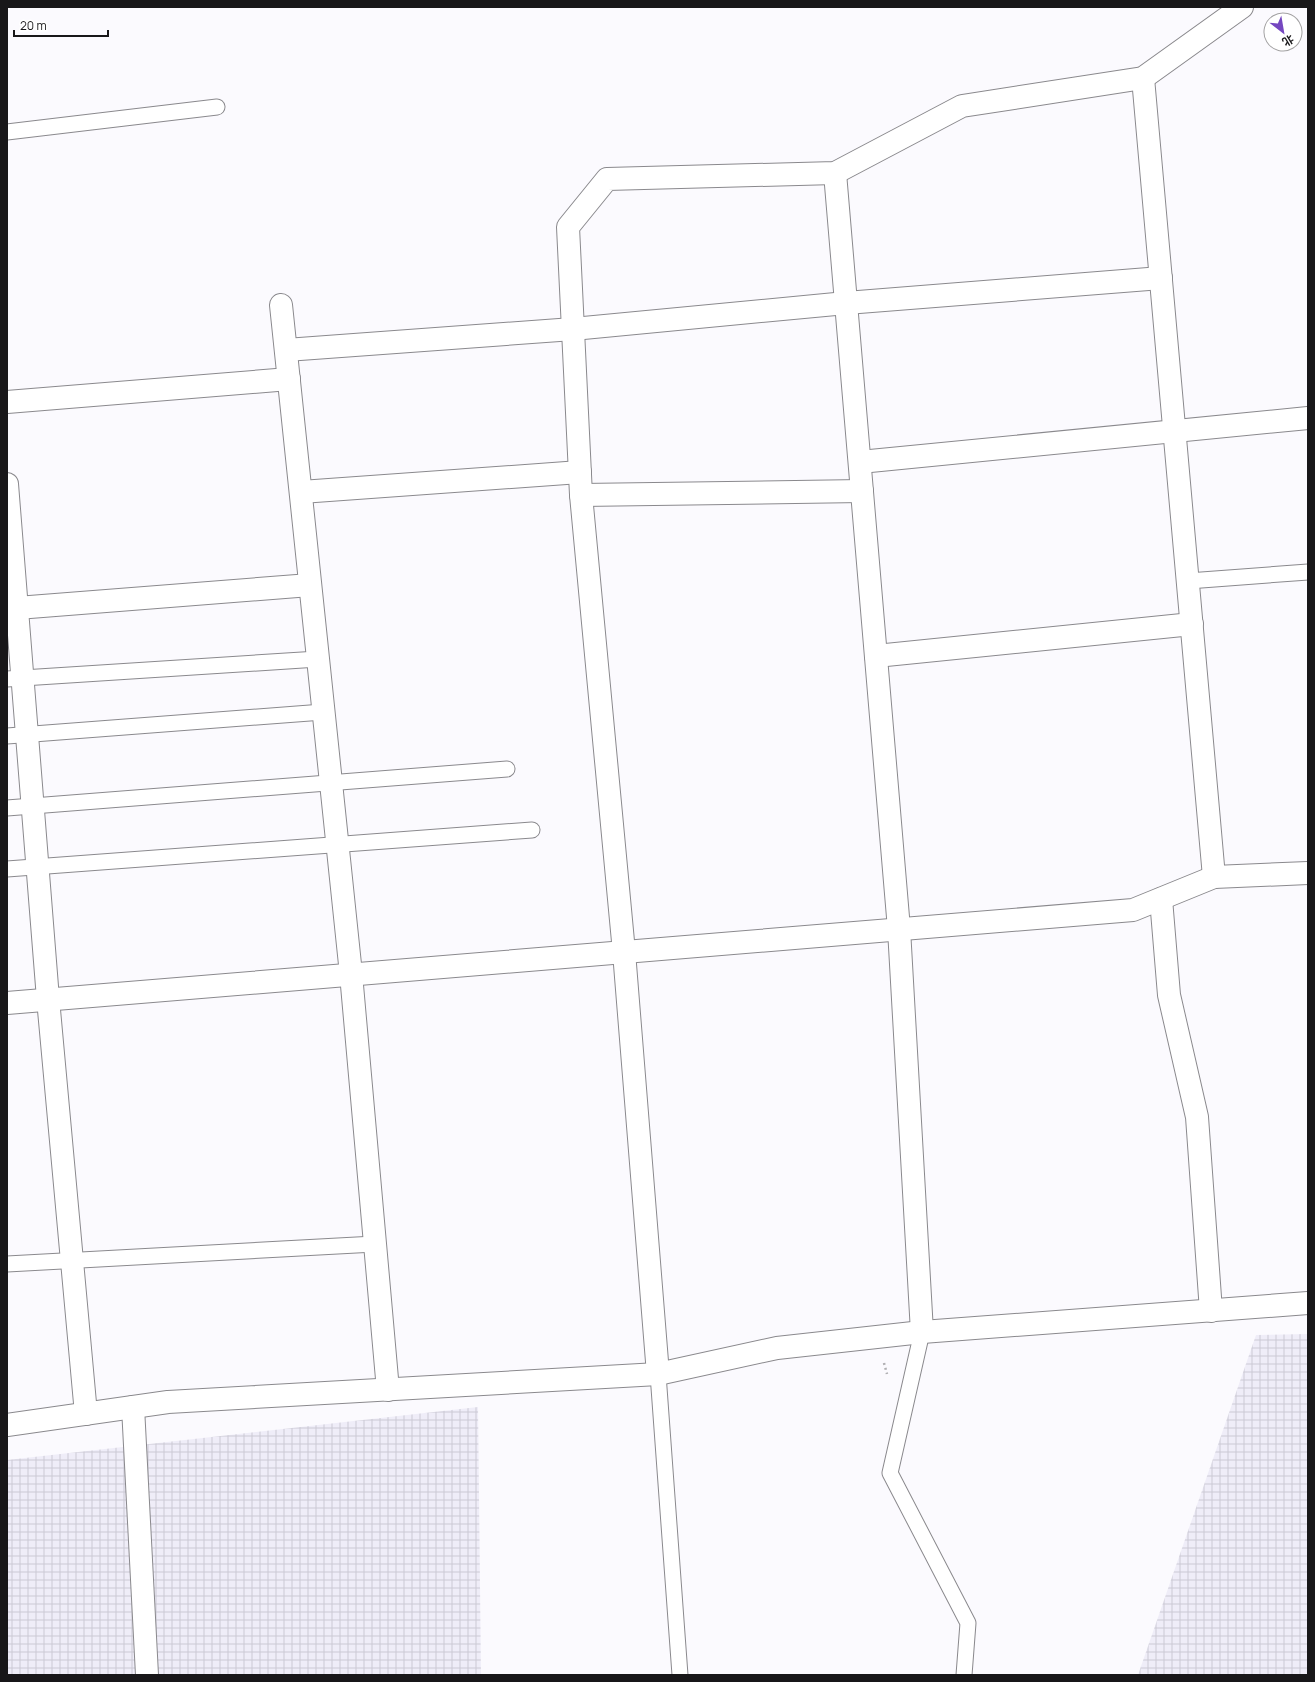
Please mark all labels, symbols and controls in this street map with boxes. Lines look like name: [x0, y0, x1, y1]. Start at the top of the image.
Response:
scale bar: [14, 12, 108, 38]
north arrow: [1263, 12, 1303, 52]
text: 20 m: [20, 17, 47, 34]
text: 北: [1280, 32, 1297, 50]

